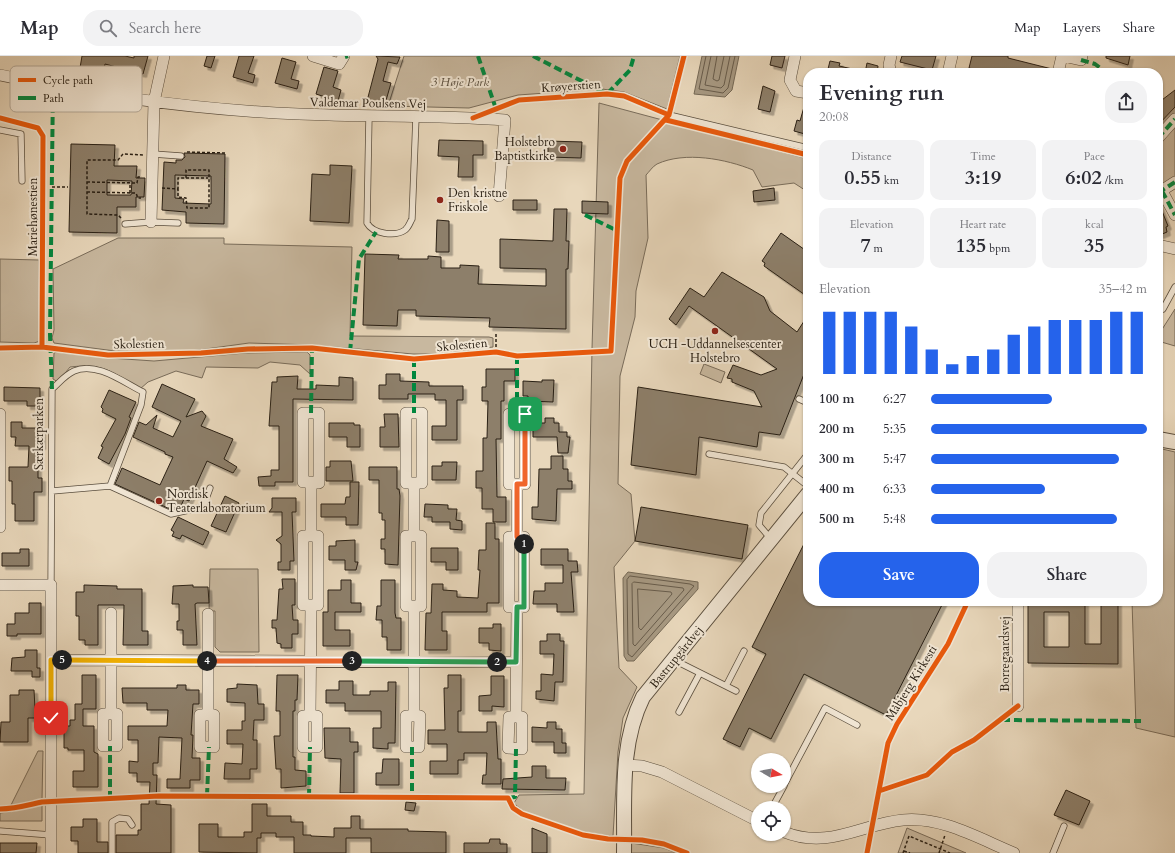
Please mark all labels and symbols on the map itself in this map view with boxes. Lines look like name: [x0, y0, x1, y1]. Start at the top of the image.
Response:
legend: [10, 66, 142, 112]
text: Cycle path: [43, 73, 93, 88]
park label: 3 Høje Park: [431, 74, 489, 90]
street label: Krøyerstien: [541, 76, 602, 96]
text: Path: [43, 91, 64, 106]
street label: Valdemar Poulsens Vej: [310, 94, 426, 112]
place label: Holstebro Baptistkirke: [494, 134, 556, 164]
marker: Holstebro Baptistkirke: [558, 144, 568, 154]
street label: Mariehønestien: [25, 177, 41, 256]
place label: Den kristne Friskole: [448, 185, 508, 215]
marker: Den kristne Friskole: [435, 195, 445, 205]
marker: UCH -Uddannelsescenter Holstebro: [710, 326, 720, 336]
street label: Skolestien: [436, 335, 488, 355]
street label: Skolestien: [113, 336, 165, 352]
place label: UCH -Uddannelsescenter Holstebro: [649, 336, 782, 366]
pin: [508, 397, 542, 431]
street label: Særkærparken: [31, 398, 47, 470]
place label: Nordisk Teaterlaboratorium: [167, 486, 266, 516]
marker: Nordisk Teaterlaboratorium: [154, 496, 164, 506]
pin: 1: [514, 534, 534, 554]
street label: Borregaardsvej: [997, 616, 1013, 692]
street label: Bastrupgårdvej: [646, 622, 706, 692]
street label: Måbjerg Kirkesti: [881, 642, 941, 724]
pin: 5: [52, 650, 72, 670]
pin: 4: [197, 651, 217, 671]
pin: 3: [342, 651, 362, 671]
pin: 2: [487, 652, 507, 672]
pin: [34, 701, 68, 735]
north arrow: [751, 753, 791, 793]

